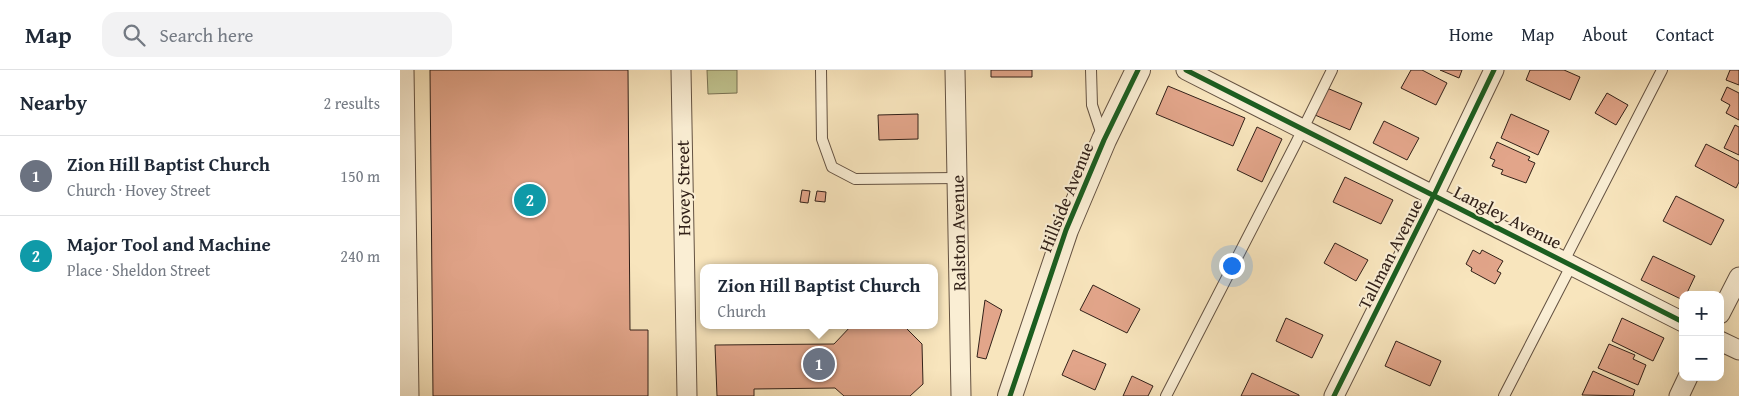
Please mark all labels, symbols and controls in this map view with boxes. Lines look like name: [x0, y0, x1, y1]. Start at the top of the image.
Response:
search box: [102, 12, 452, 57]
text: Map: [25, 17, 72, 52]
icon: search: [120, 21, 148, 49]
text: Search here: [160, 21, 253, 49]
text: Home: [1449, 21, 1493, 48]
text: Map: [1521, 21, 1554, 48]
text: About: [1582, 21, 1628, 48]
text: Contact: [1656, 21, 1714, 48]
text: Nearby: [20, 87, 87, 118]
text: 2 results: [323, 91, 380, 115]
street label: Hillside Avenue: [1032, 138, 1100, 256]
street label: Hovey Street: [669, 139, 697, 236]
text: Zion Hill Baptist Church: [67, 150, 270, 178]
text: 1: [32, 164, 40, 188]
text: 150 m: [340, 164, 380, 188]
street label: Ralston Avenue: [943, 175, 973, 291]
text: Church · Hovey Street: [67, 178, 211, 202]
street label: Langley Avenue: [1449, 178, 1567, 256]
pin: 2: [514, 181, 546, 219]
street label: Tallman Avenue: [1351, 194, 1429, 314]
text: Major Tool and Machine: [67, 230, 271, 258]
text: 2: [32, 244, 40, 268]
text: 240 m: [340, 244, 380, 268]
your location: [1219, 253, 1245, 279]
text: Place · Sheldon Street: [67, 258, 210, 282]
popup: [700, 264, 938, 329]
text: Zion Hill Baptist Church: [718, 271, 920, 299]
map controls: [1679, 291, 1724, 381]
button: +: [1679, 291, 1724, 336]
text: Church: [718, 299, 766, 323]
button: −: [1679, 336, 1724, 381]
pin: 1: [803, 345, 835, 383]

